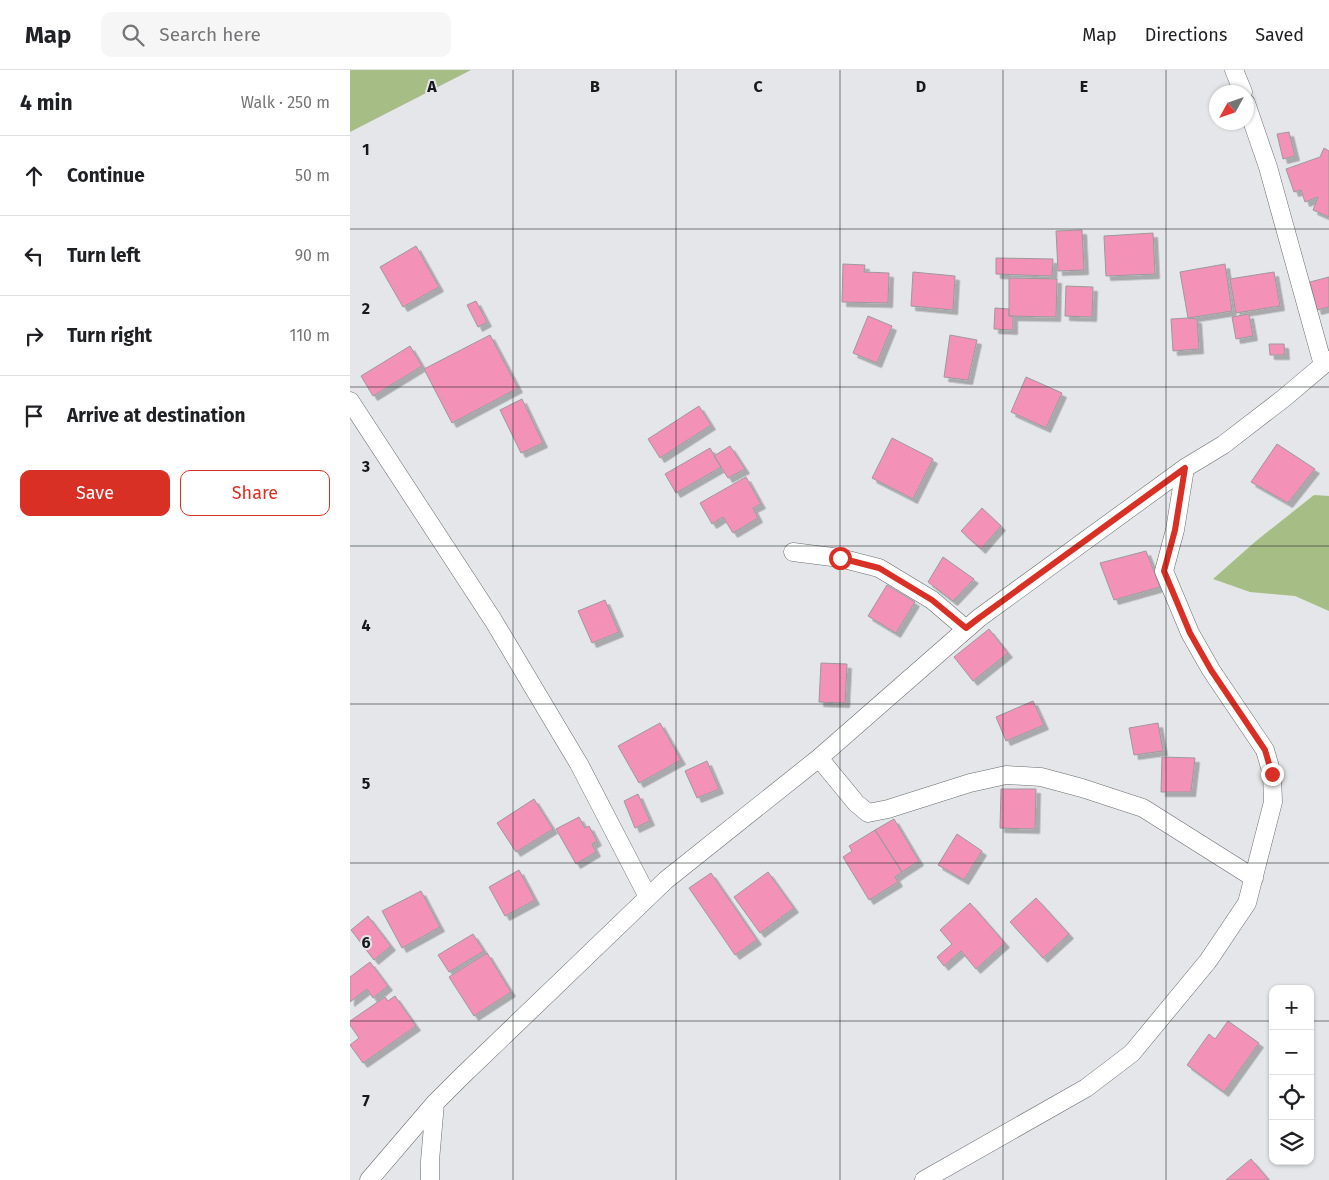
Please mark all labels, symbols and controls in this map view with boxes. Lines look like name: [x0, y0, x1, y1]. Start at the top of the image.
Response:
search box: [101, 12, 451, 57]
text: Map: [25, 21, 71, 49]
icon: search: [119, 21, 147, 49]
text: Search here: [159, 23, 261, 46]
text: Map: [1082, 24, 1117, 46]
text: Directions: [1145, 24, 1227, 46]
text: Saved: [1255, 24, 1304, 46]
text: A: [426, 77, 437, 96]
text: B: [590, 77, 600, 96]
text: C: [753, 77, 763, 96]
text: D: [916, 77, 926, 96]
text: E: [1080, 77, 1088, 96]
north arrow: [1209, 85, 1254, 130]
text: 4 min: [20, 90, 73, 116]
text: Walk · 250 m: [241, 93, 330, 112]
text: 1: [362, 140, 370, 159]
icon: ahead: [20, 162, 48, 190]
text: Continue: [67, 164, 145, 187]
text: 50 m: [295, 166, 330, 185]
icon: left: [20, 242, 48, 270]
text: Turn left: [67, 244, 141, 267]
text: 90 m: [295, 246, 330, 265]
text: 2: [362, 299, 370, 318]
icon: right: [20, 322, 48, 350]
text: Turn right: [67, 324, 152, 347]
text: 110 m: [289, 326, 330, 345]
icon: arrive: [20, 402, 48, 430]
text: Arrive at destination: [67, 404, 246, 427]
text: 3: [361, 457, 370, 476]
button: Save: [20, 470, 170, 516]
button: Share: [180, 470, 330, 516]
route start: [829, 547, 852, 570]
text: 4: [361, 616, 371, 635]
route end: [1261, 763, 1284, 786]
text: 5: [362, 774, 371, 793]
text: 6: [361, 933, 371, 952]
map controls: [1269, 985, 1314, 1165]
button: +: [1269, 985, 1314, 1030]
button: −: [1269, 1030, 1314, 1075]
button: locate: [1269, 1075, 1314, 1120]
text: 7: [362, 1091, 370, 1110]
button: layers: [1269, 1120, 1314, 1165]

